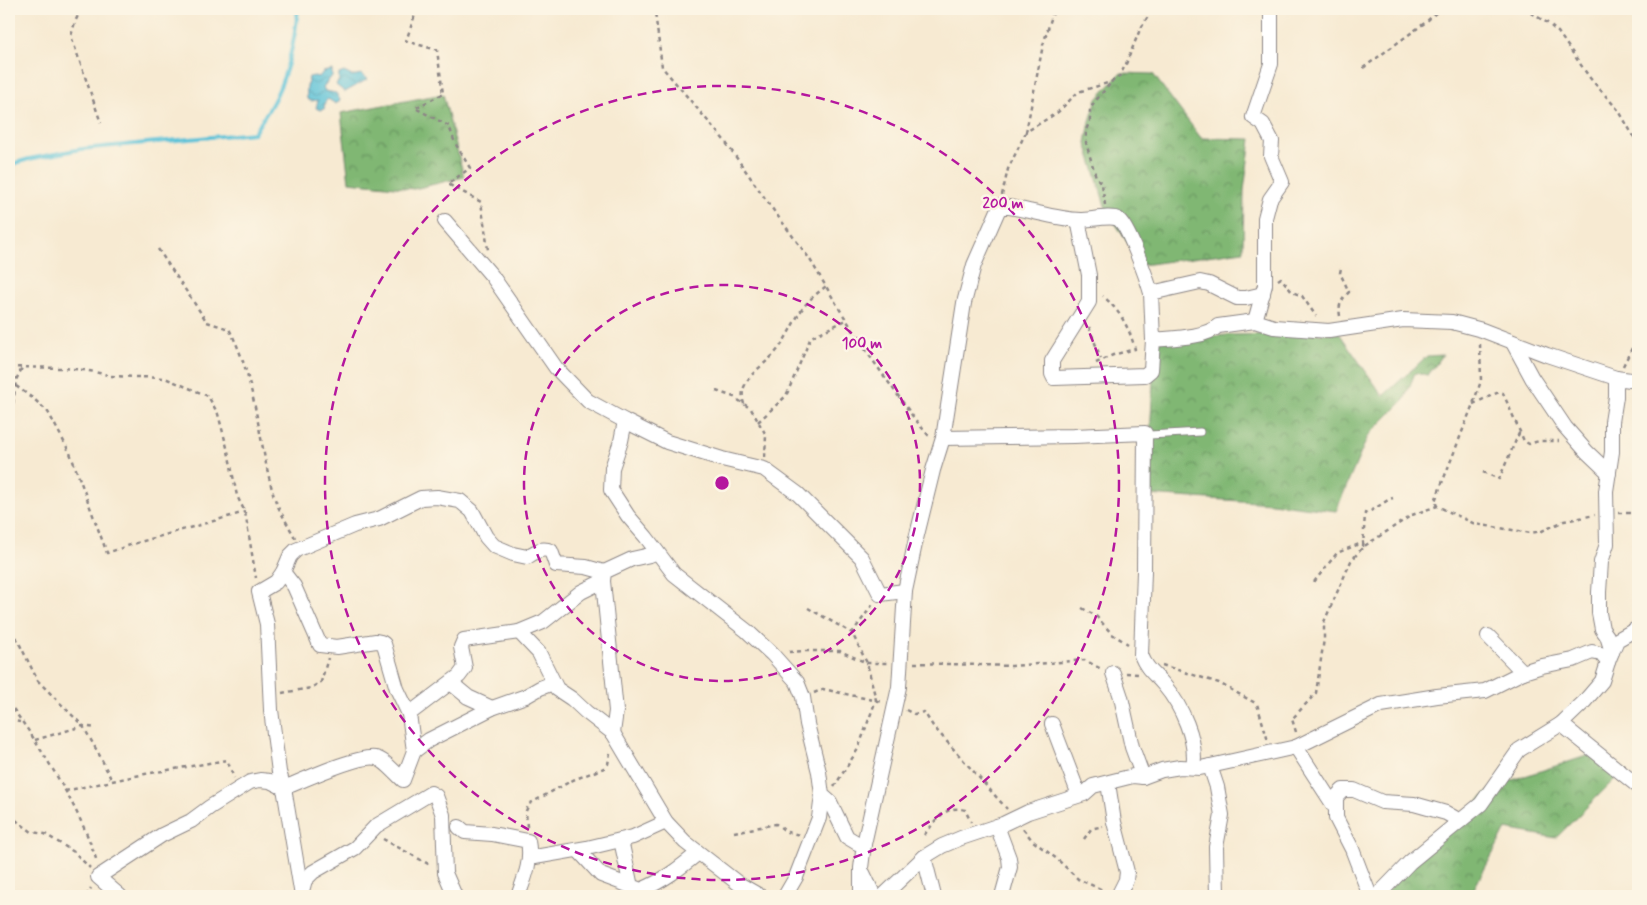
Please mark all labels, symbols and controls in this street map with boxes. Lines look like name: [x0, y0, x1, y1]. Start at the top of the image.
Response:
text: 200 m: [983, 194, 1024, 214]
text: 100 m: [842, 334, 882, 354]
centre of rings: [713, 474, 731, 492]

